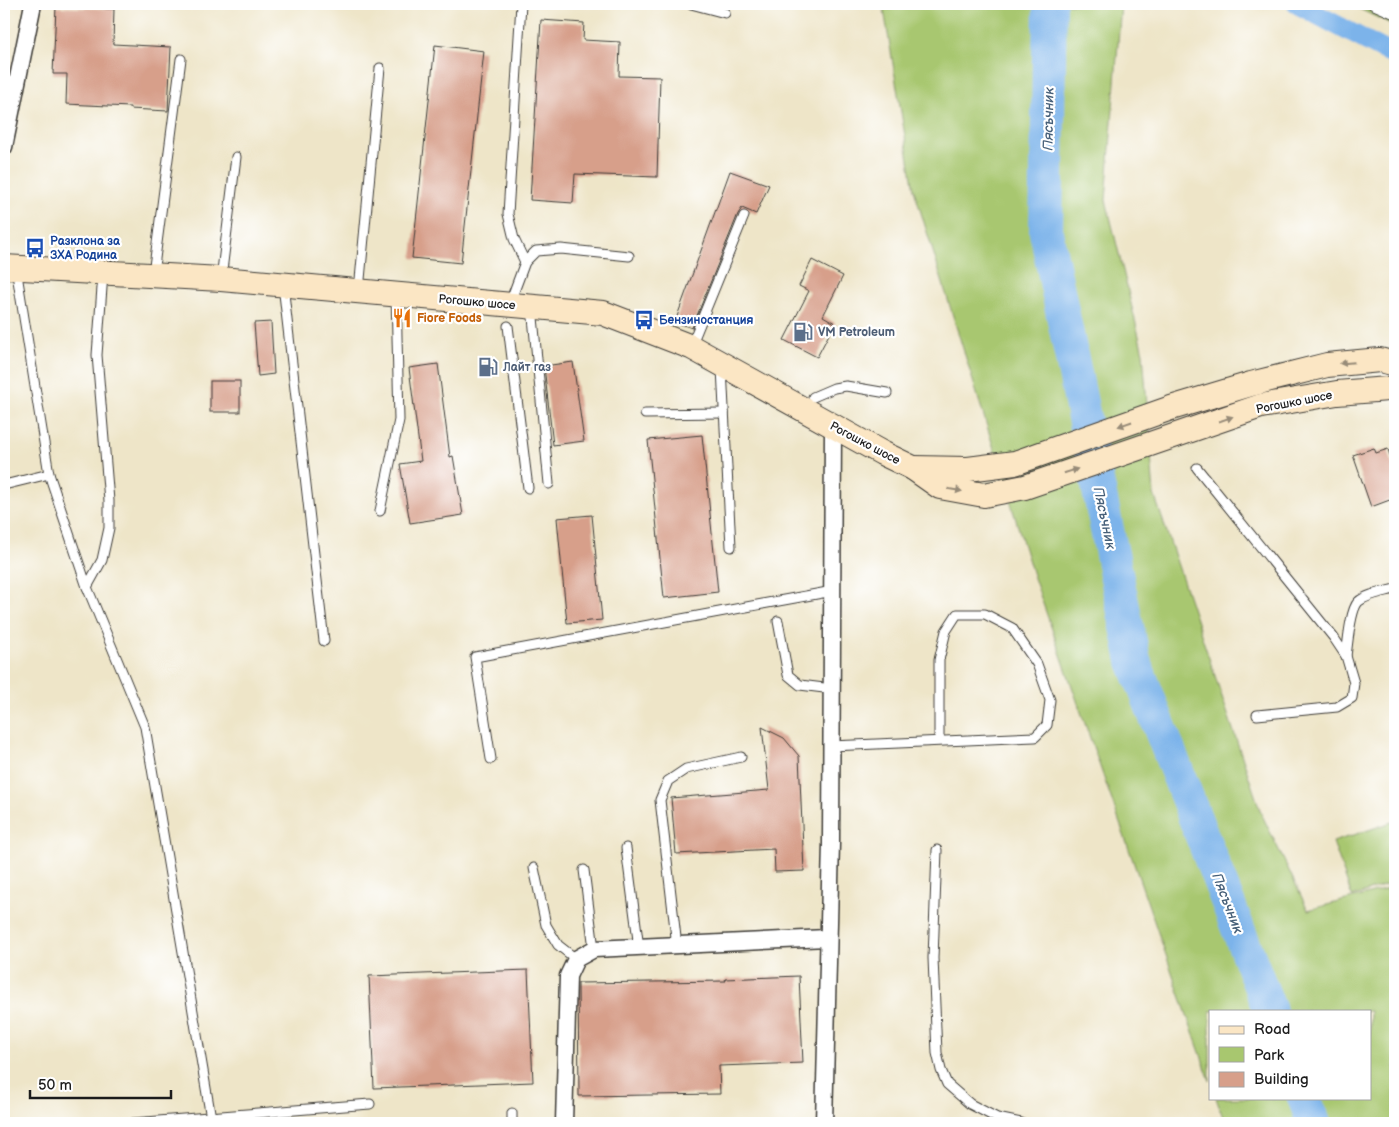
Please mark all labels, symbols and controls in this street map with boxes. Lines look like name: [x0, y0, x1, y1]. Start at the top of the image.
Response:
water label: Пясъчник: [1039, 87, 1058, 151]
place label: Разклона за ЗХА Родина: [50, 234, 121, 263]
bus stop icon: Разклона за ЗХА Родина: [24, 237, 46, 259]
street label: Рогошко шосе: [438, 292, 517, 313]
restaurant icon: Fiore Foods: [391, 307, 413, 329]
bus stop icon: Бензиностанция: [633, 309, 655, 331]
place label: Fiore Foods: [417, 311, 482, 326]
place label: Бензиностанция: [659, 313, 753, 328]
fuel station icon: VM Petroleum: [792, 321, 814, 343]
place label: VM Petroleum: [818, 325, 895, 340]
fuel station icon: Лайт газ: [477, 356, 499, 378]
one-way arrow: [1339, 359, 1355, 367]
place label: Лайт газ: [502, 360, 551, 375]
street label: Рогошко шосе: [1255, 388, 1334, 417]
one-way arrow: [1219, 415, 1234, 423]
street label: Рогошко шосе: [827, 419, 903, 468]
one-way arrow: [1118, 421, 1133, 428]
one-way arrow: [1064, 467, 1079, 475]
water label: Пясъчник: [1090, 485, 1120, 551]
one-way arrow: [948, 486, 964, 494]
water label: Пясъчник: [1208, 871, 1247, 936]
legend: [1209, 1010, 1372, 1100]
text: Road: [1254, 1020, 1290, 1039]
text: Park: [1254, 1046, 1285, 1065]
scale bar: [30, 1067, 171, 1099]
text: Building: [1254, 1070, 1309, 1089]
text: 50 m: [38, 1076, 72, 1095]

